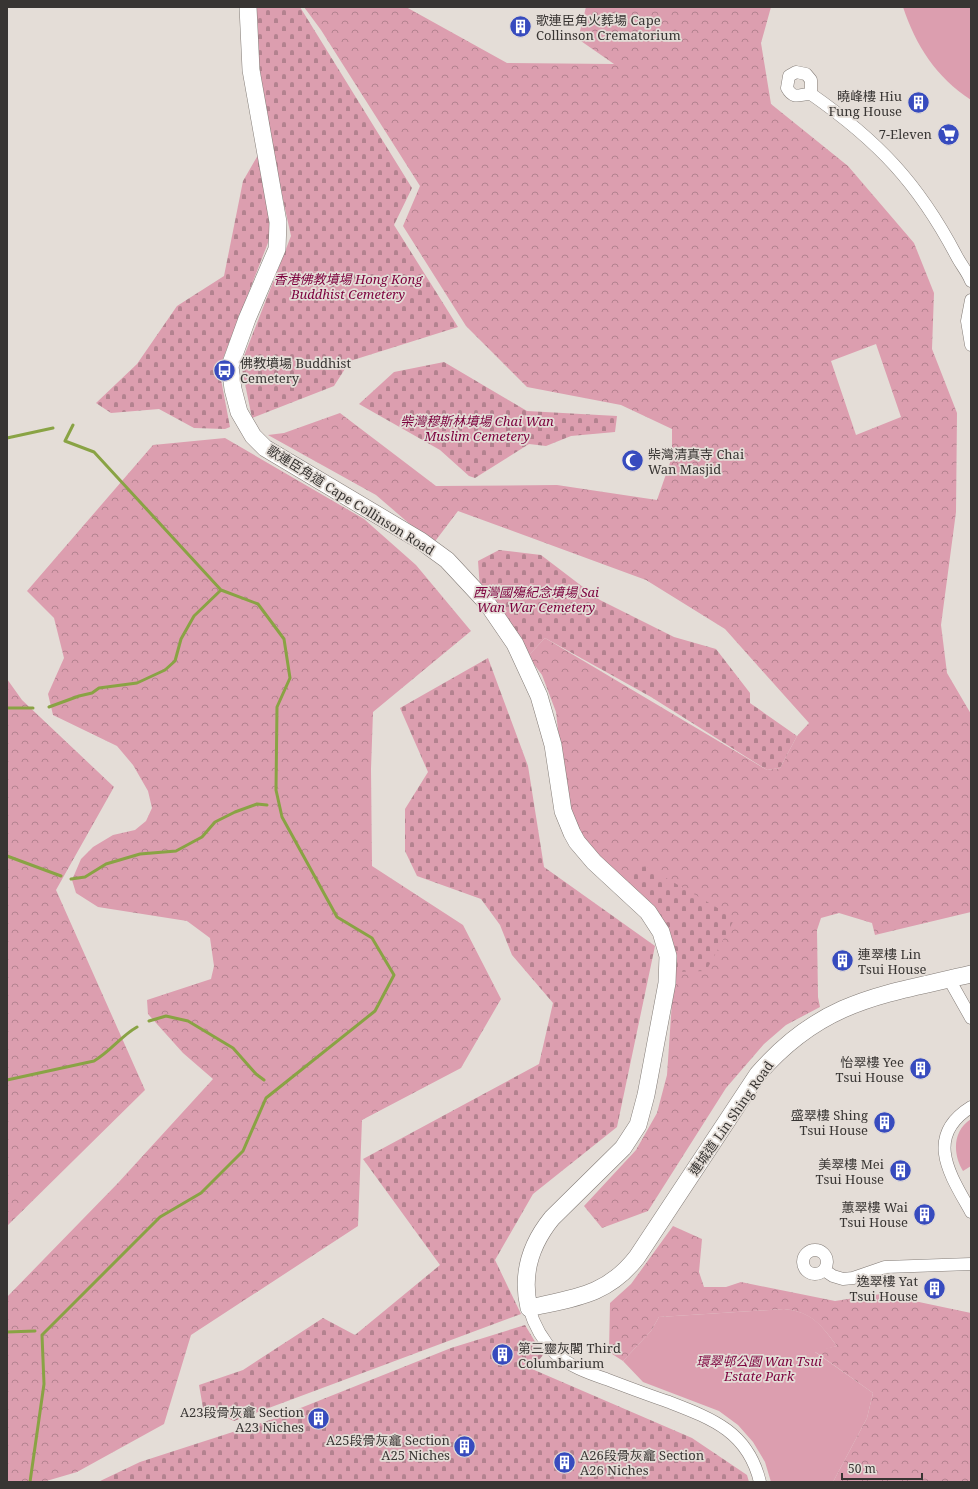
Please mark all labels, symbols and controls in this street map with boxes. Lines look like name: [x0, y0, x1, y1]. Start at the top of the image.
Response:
place label: 歌連臣角火葬場 Cape Collinson Crematorium: [536, 11, 681, 44]
building icon: 歌連臣角火葬場 Cape Collinson Crematorium: [508, 14, 534, 40]
place label: 曉峰樓 Hiu Fung House: [828, 87, 902, 120]
building icon: 曉峰樓 Hiu Fung House: [905, 90, 931, 116]
supermarket icon: 7-Eleven: [935, 121, 961, 147]
place label: 7-Eleven: [879, 125, 933, 143]
park label: 香港佛教墳場 Hong Kong Buddhist Cemetery: [274, 270, 423, 303]
place label: 佛教墳場 Buddhist Cemetery: [240, 354, 351, 387]
bus stop icon: 佛教墳場 Buddhist Cemetery: [211, 357, 237, 383]
park label: 柴灣穆斯林墳場 Chai Wan Muslim Cemetery: [400, 412, 554, 445]
street label: 歌連臣角道 Cape Collinson Road: [264, 441, 438, 559]
place label: 柴灣清真寺 Chai Wan Masjid: [648, 445, 744, 478]
mosque icon: 柴灣清真寺 Chai Wan Masjid: [619, 448, 645, 474]
park label: 西灣國殤紀念墳場 Sai Wan War Cemetery: [473, 583, 599, 616]
place label: 連翠樓 Lin Tsui House: [858, 945, 926, 978]
building icon: 連翠樓 Lin Tsui House: [830, 948, 856, 974]
place label: 怡翠樓 Yee Tsui House: [836, 1053, 904, 1086]
building icon: 怡翠樓 Yee Tsui House: [907, 1056, 933, 1082]
street label: 連城道 Lin Shing Road: [685, 1057, 777, 1179]
place label: 盛翠樓 Shing Tsui House: [791, 1106, 868, 1139]
building icon: 盛翠樓 Shing Tsui House: [871, 1109, 897, 1135]
place label: 美翠樓 Mei Tsui House: [816, 1155, 884, 1188]
building icon: 美翠樓 Mei Tsui House: [887, 1158, 913, 1184]
place label: 蕙翠樓 Wai Tsui House: [840, 1198, 908, 1231]
building icon: 蕙翠樓 Wai Tsui House: [911, 1201, 937, 1227]
place label: 逸翠樓 Yat Tsui House: [850, 1272, 918, 1305]
building icon: 逸翠樓 Yat Tsui House: [921, 1275, 947, 1301]
place label: 第三靈灰閣 Third Columbarium: [518, 1339, 621, 1372]
building icon: 第三靈灰閣 Third Columbarium: [490, 1342, 516, 1368]
park label: 環翠邨公園 Wan Tsui Estate Park: [696, 1352, 822, 1385]
place label: A23段骨灰龕 Section A23 Niches: [180, 1403, 305, 1436]
building icon: A23段骨灰龕 Section A23 Niches: [306, 1406, 332, 1432]
place label: A25段骨灰龕 Section A25 Niches: [326, 1431, 451, 1464]
building icon: A25段骨灰龕 Section A25 Niches: [452, 1434, 478, 1460]
place label: A26段骨灰龕 Section A26 Niches: [580, 1446, 705, 1479]
building icon: A26段骨灰龕 Section A26 Niches: [551, 1449, 577, 1475]
scale bar: [842, 1455, 922, 1481]
text: 50 m: [848, 1460, 876, 1477]

